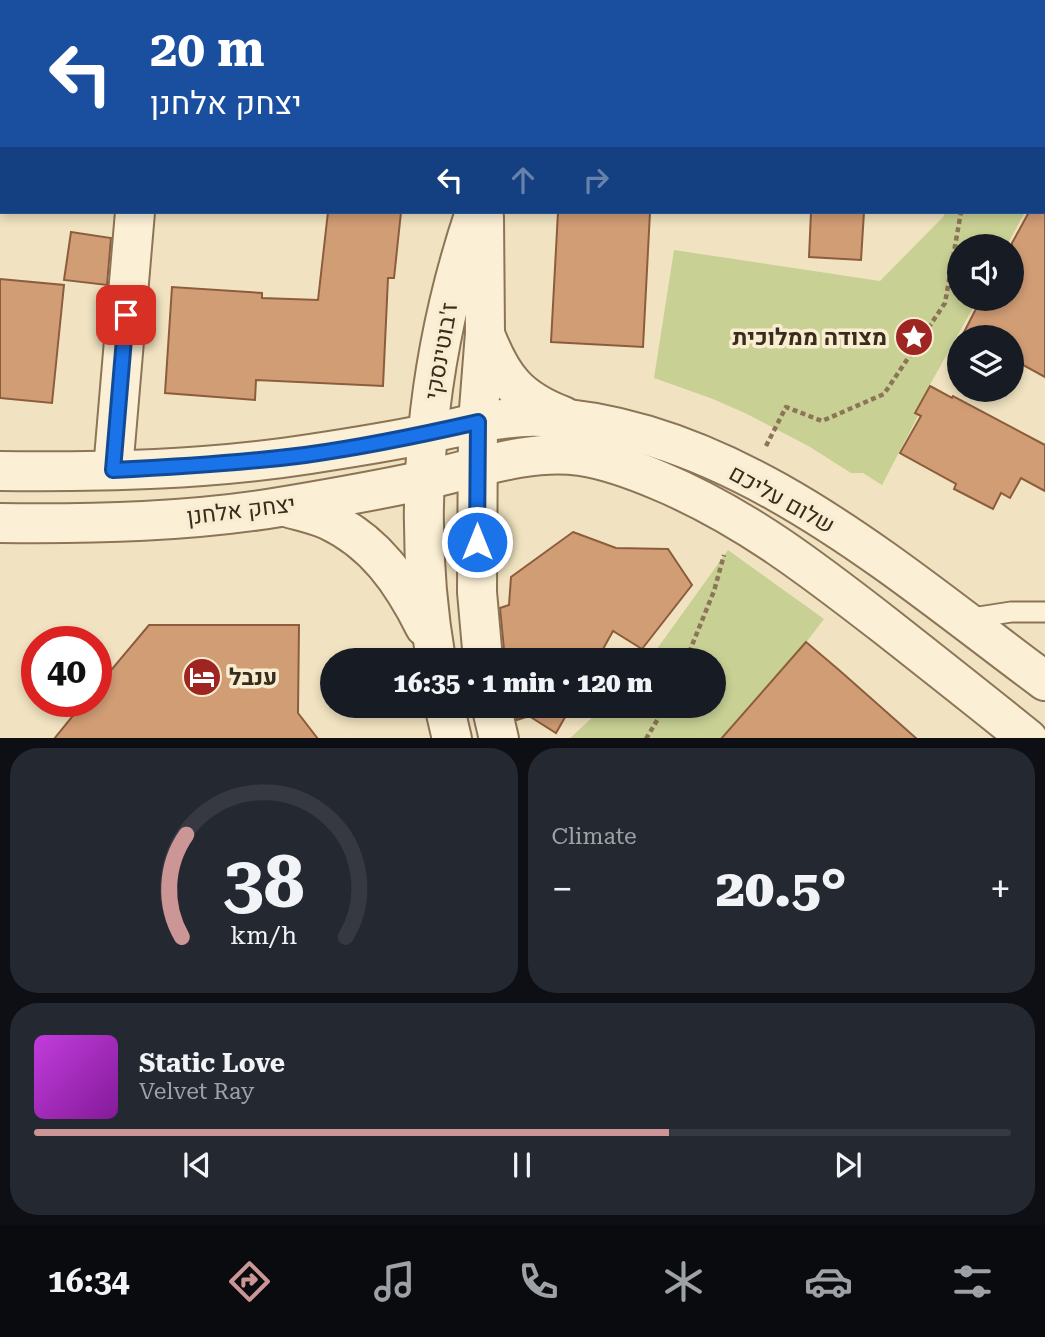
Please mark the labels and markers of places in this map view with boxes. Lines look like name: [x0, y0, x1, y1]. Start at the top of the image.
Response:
pin: [96, 285, 156, 345]
place icon: מצודה ממלוכית: [893, 316, 935, 358]
place label: מצודה ממלוכית: [732, 324, 887, 351]
hotel icon: ענבל: [181, 656, 223, 698]
place label: ענבל: [229, 664, 277, 691]

